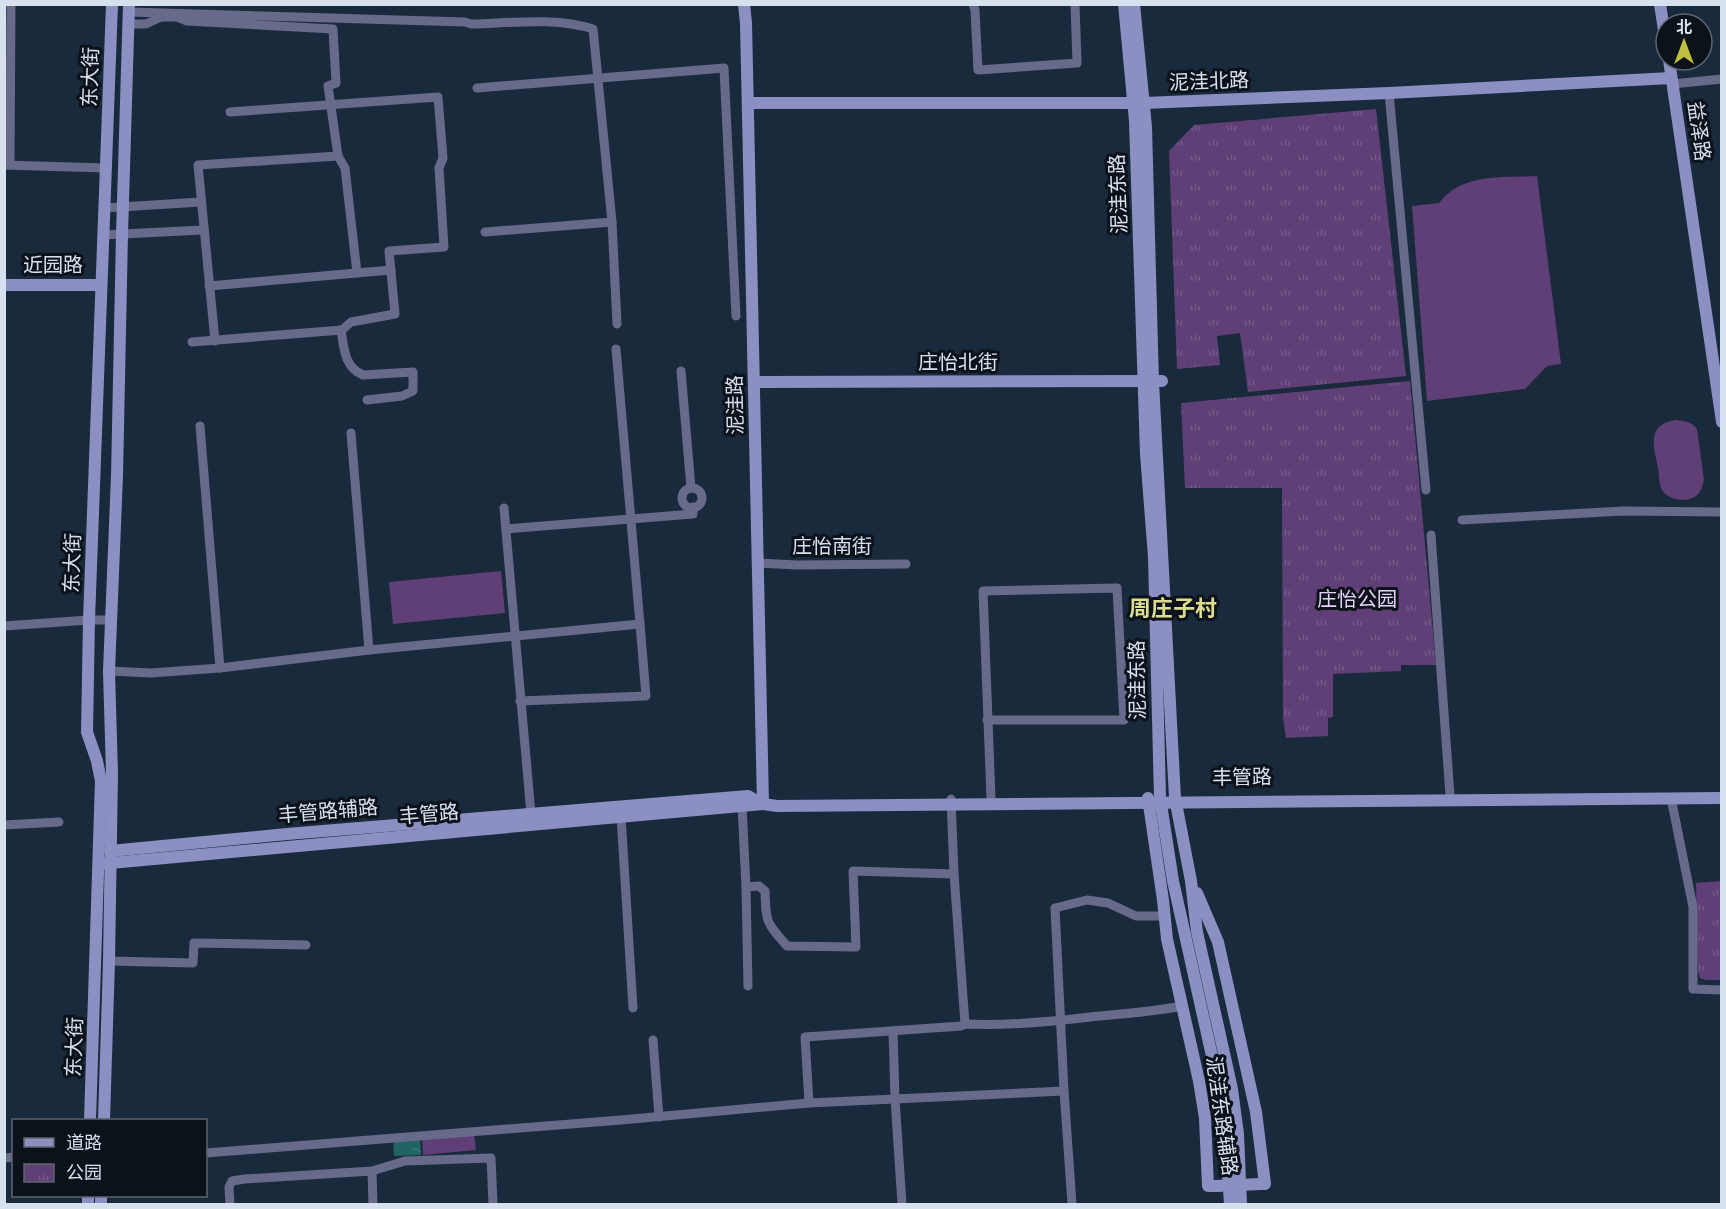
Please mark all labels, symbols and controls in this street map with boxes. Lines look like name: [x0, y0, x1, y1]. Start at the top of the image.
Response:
north arrow: [1654, 12, 1714, 72]
text: 北: [1676, 17, 1692, 38]
street label: 东大街: [76, 47, 104, 107]
street label: 泥洼北路: [1169, 67, 1249, 95]
street label: 益泽路: [1682, 99, 1716, 163]
street label: 泥洼东路: [1104, 154, 1132, 234]
street label: 近园路: [23, 252, 83, 278]
street label: 庄怡北街: [918, 349, 998, 375]
street label: 泥洼路: [721, 375, 749, 435]
street label: 东大街: [58, 533, 86, 593]
street label: 庄怡南街: [792, 533, 872, 559]
park label: 庄怡公园: [1317, 586, 1397, 612]
district label: 周庄子村: [1129, 594, 1217, 622]
street label: 泥洼东路: [1123, 640, 1151, 720]
street label: 丰管路: [1212, 763, 1272, 791]
street label: 丰管路辅路: [277, 794, 379, 828]
street label: 丰管路: [398, 798, 460, 830]
street label: 东大街: [60, 1017, 88, 1077]
street label: 泥洼东路辅路: [1201, 1055, 1243, 1177]
legend: [12, 1119, 207, 1197]
text: 道路: [66, 1131, 102, 1154]
text: 公园: [66, 1161, 102, 1184]

